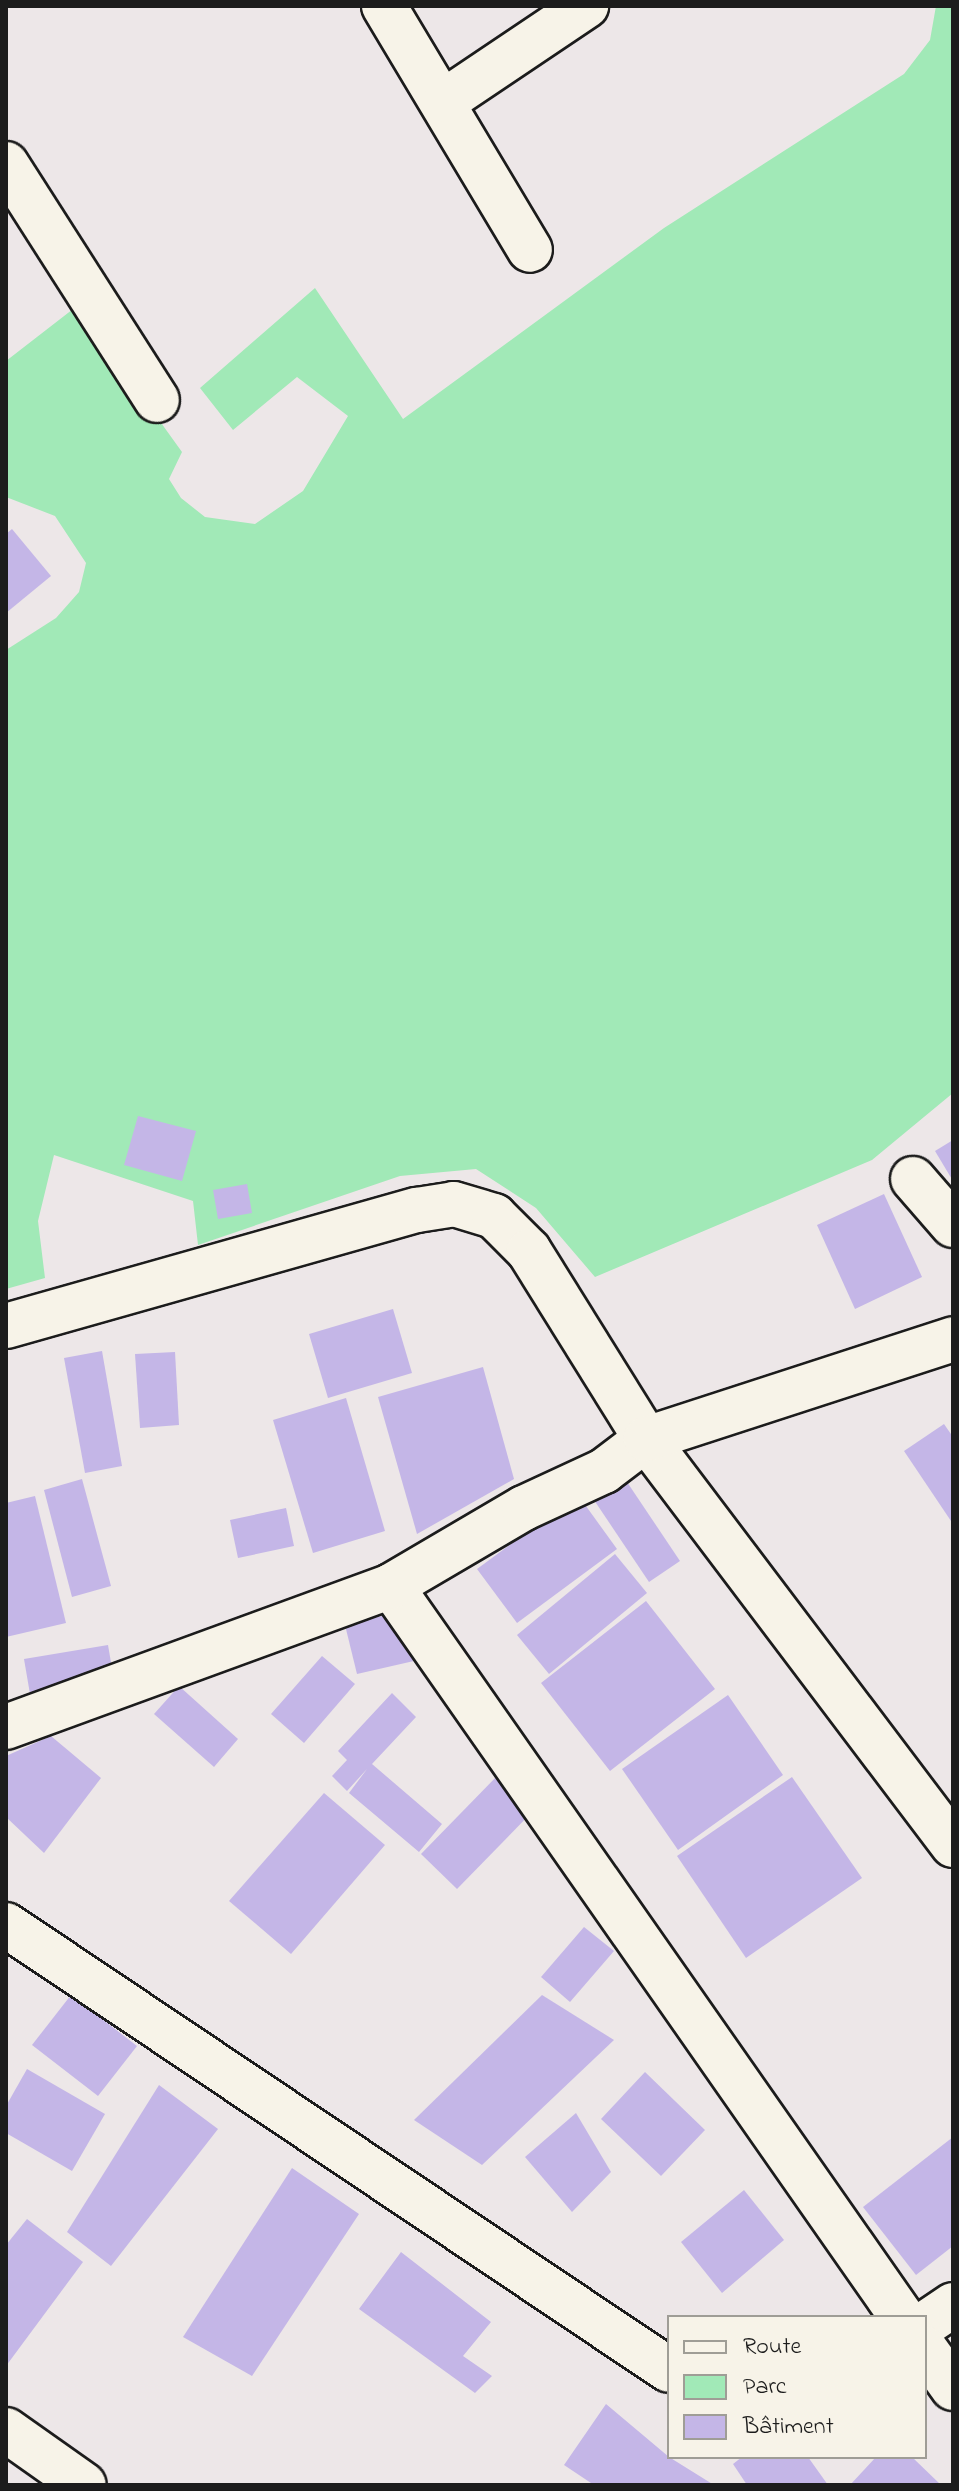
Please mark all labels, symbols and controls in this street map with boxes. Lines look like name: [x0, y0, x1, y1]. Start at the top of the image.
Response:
legend: [667, 2315, 927, 2459]
text: Route: [743, 2330, 801, 2365]
text: Parc: [743, 2370, 787, 2405]
text: Bâtiment: [743, 2410, 834, 2445]

